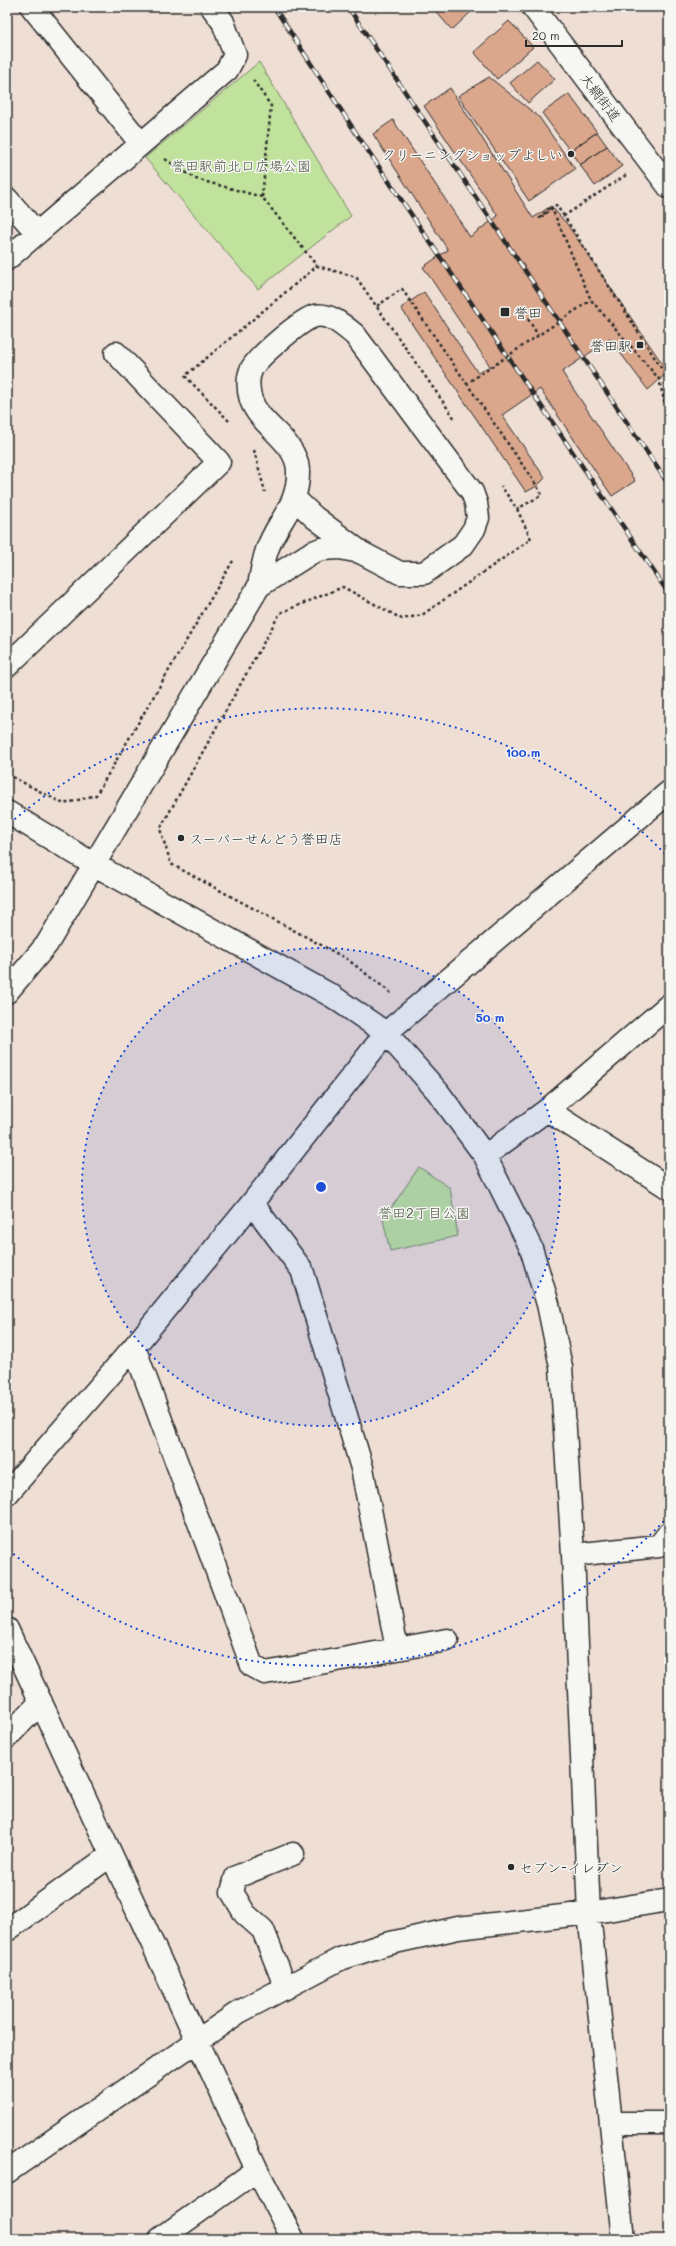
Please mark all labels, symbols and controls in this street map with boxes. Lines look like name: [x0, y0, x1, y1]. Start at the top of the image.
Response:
scale bar: [526, 22, 622, 48]
text: 20 m: [532, 27, 560, 43]
street label: 大網街道: [577, 69, 625, 125]
place label: クリーニングショップよしい: [382, 145, 563, 164]
marker: クリーニングショップよしい: [566, 149, 576, 159]
park label: 誉田駅前北口広場公園: [171, 156, 311, 175]
place label: 誉田: [514, 303, 542, 322]
marker: 誉田: [499, 306, 511, 318]
place label: 誉田駅: [590, 336, 632, 355]
marker: 誉田駅: [635, 340, 645, 350]
text: 100 m: [506, 744, 540, 760]
place label: スーパーせんどう誉田店: [189, 829, 343, 848]
marker: スーパーせんどう誉田店: [176, 833, 186, 843]
text: 50 m: [476, 1009, 504, 1025]
centre of rings: [314, 1180, 328, 1194]
park label: 誉田2丁目公園: [378, 1203, 470, 1222]
place label: セブン-イレブン: [519, 1858, 623, 1877]
marker: セブン-イレブン: [506, 1862, 516, 1872]

